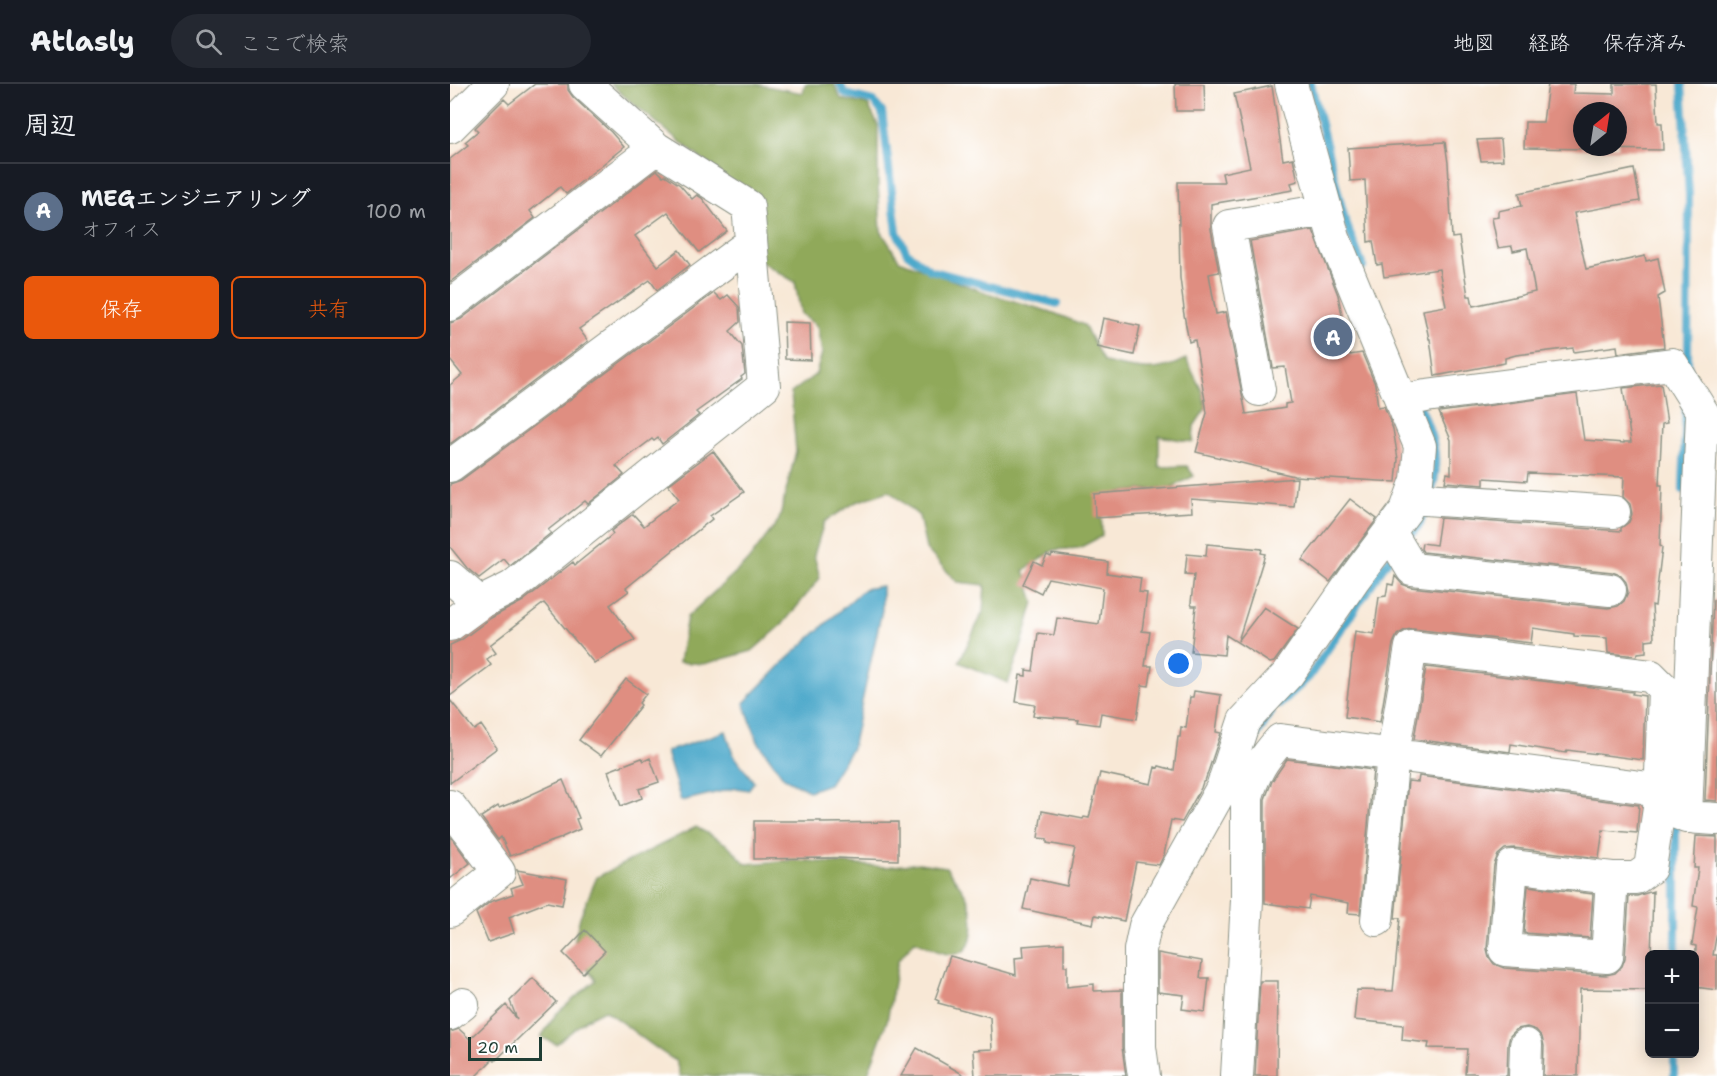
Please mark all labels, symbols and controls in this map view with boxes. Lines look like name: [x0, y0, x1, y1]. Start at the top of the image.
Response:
search box: [171, 14, 591, 68]
text: Atlasly: [30, 22, 135, 60]
icon: search: [192, 25, 225, 58]
text: ここで検索: [240, 29, 350, 58]
text: 地図: [1453, 29, 1495, 57]
text: 経路: [1528, 29, 1570, 57]
text: 保存済み: [1603, 29, 1687, 57]
north arrow: [1573, 102, 1627, 156]
text: 周辺: [24, 107, 76, 142]
text: MEGエンジニアリング: [81, 184, 311, 213]
text: A: [36, 198, 51, 224]
text: 100 m: [366, 198, 426, 224]
text: オフィス: [81, 216, 161, 242]
button: 保存: [24, 276, 219, 339]
button: 共有: [231, 276, 426, 339]
pin: A: [1314, 314, 1352, 360]
your location: [1164, 649, 1193, 678]
map controls: [1645, 950, 1699, 1058]
button: +: [1645, 950, 1699, 1004]
button: −: [1645, 1004, 1699, 1058]
scale bar: [468, 1034, 542, 1062]
text: 20 m: [477, 1037, 518, 1058]

